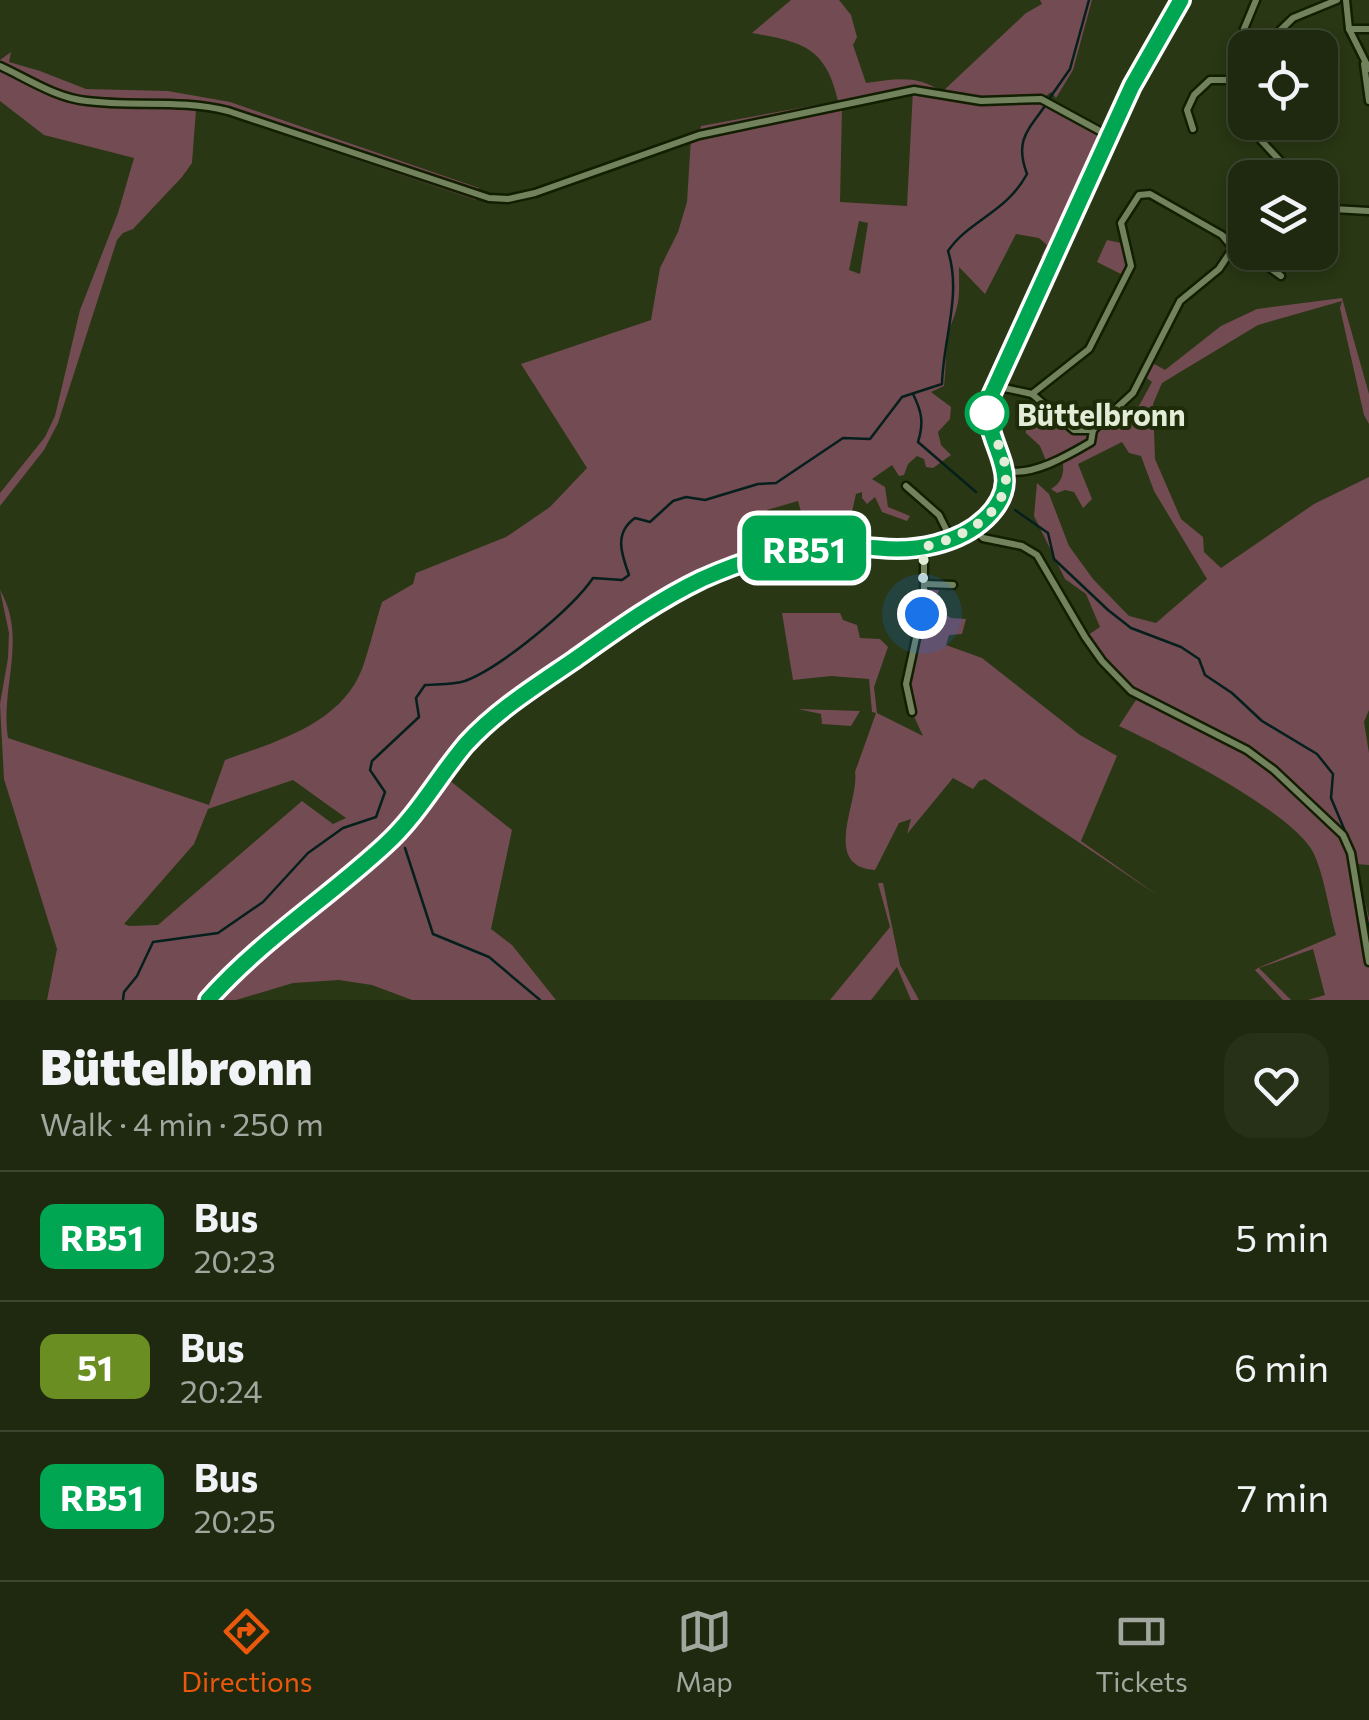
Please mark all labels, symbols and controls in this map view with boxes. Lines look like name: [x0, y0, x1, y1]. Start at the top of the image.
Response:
map controls: [1228, 30, 1338, 270]
button: locate: [1228, 30, 1338, 140]
button: layers: [1228, 160, 1338, 270]
marker: Büttelbronn: [966, 392, 1008, 434]
place label: Büttelbronn: [1017, 395, 1186, 432]
line badge: RB51: [734, 516, 874, 580]
text: RB51: [762, 527, 846, 570]
your location: [897, 589, 947, 639]
button: heart: [1224, 1033, 1329, 1138]
text: Büttelbronn: [40, 1036, 312, 1095]
text: Walk · 4 min · 250 m: [40, 1103, 324, 1143]
text: Bus: [194, 1193, 258, 1240]
text: 5 min: [1235, 1213, 1329, 1260]
text: RB51: [60, 1215, 144, 1258]
text: 20:23: [194, 1240, 276, 1280]
text: Bus: [180, 1323, 245, 1370]
text: 6 min: [1234, 1343, 1329, 1390]
text: 51: [77, 1345, 113, 1388]
text: 20:24: [180, 1370, 262, 1410]
text: Bus: [194, 1453, 258, 1500]
text: 7 min: [1237, 1473, 1329, 1520]
text: RB51: [60, 1475, 144, 1518]
text: 20:25: [194, 1500, 276, 1540]
tab: Directions: [181, 1604, 313, 1698]
tab: Map: [675, 1604, 733, 1698]
tab: Tickets: [1095, 1604, 1188, 1698]

